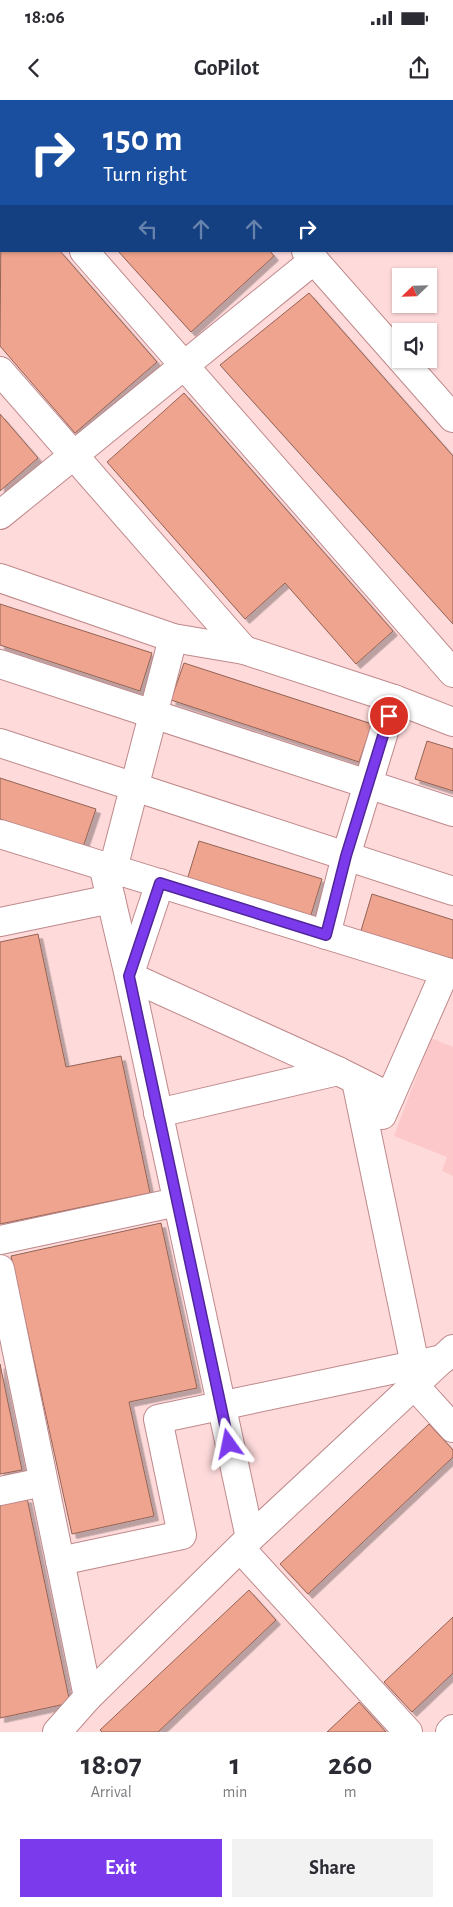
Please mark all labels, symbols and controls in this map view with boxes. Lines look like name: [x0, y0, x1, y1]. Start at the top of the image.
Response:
text: 18:06: [25, 8, 65, 27]
icon: back: [20, 54, 48, 82]
icon: share: [405, 54, 433, 82]
text: GoPilot: [194, 57, 259, 79]
icon: right: [20, 120, 85, 185]
text: 150 m: [103, 122, 183, 157]
text: Turn right: [103, 163, 187, 185]
icon: left: [134, 215, 162, 243]
icon: ahead: [187, 215, 215, 243]
icon: ahead: [240, 215, 268, 243]
icon: right: [293, 215, 321, 243]
north arrow: [392, 268, 438, 312]
map controls: [392, 268, 437, 368]
button: sound: [392, 323, 437, 368]
pin: [368, 695, 410, 737]
icon: arrive: [375, 702, 403, 730]
position arrow: [202, 1417, 254, 1469]
text: 18:07: [81, 1750, 142, 1780]
text: 1: [230, 1750, 240, 1780]
text: 260: [328, 1750, 372, 1780]
text: Arrival: [91, 1784, 132, 1800]
text: min: [222, 1784, 247, 1800]
text: m: [344, 1784, 357, 1800]
button: Exit: [20, 1839, 222, 1897]
button: Share: [232, 1839, 433, 1897]

